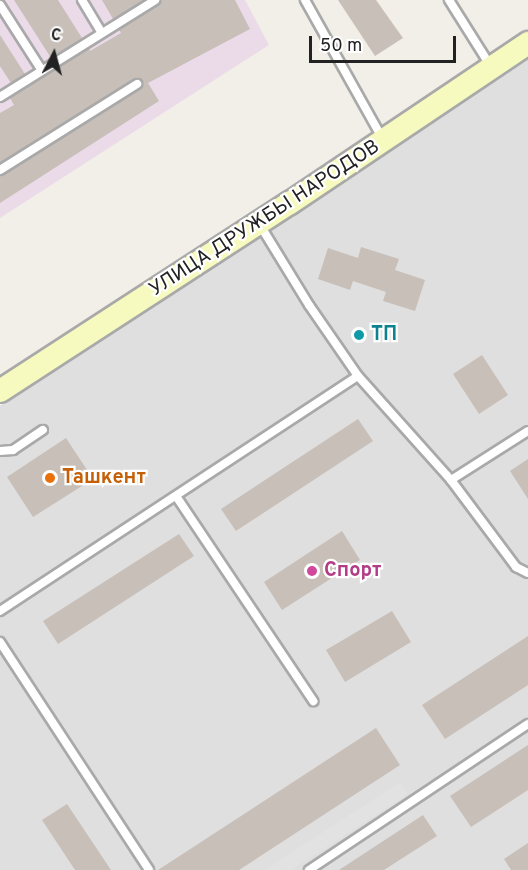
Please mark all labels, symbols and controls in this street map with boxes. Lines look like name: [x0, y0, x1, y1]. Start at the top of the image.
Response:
north arrow: [24, 24, 84, 84]
scale bar: [312, 24, 459, 62]
text: С: [50, 26, 62, 47]
text: 50 m: [320, 35, 362, 58]
street label: УЛИЦА ДРУЖБЫ НАРОДОВ: [145, 135, 385, 303]
place label: ТП: [371, 323, 397, 347]
marker: ТП: [352, 328, 366, 342]
place label: Ташкент: [62, 466, 146, 490]
marker: Ташкент: [43, 471, 57, 485]
place label: Спорт: [324, 559, 382, 583]
marker: Спорт: [305, 564, 319, 578]

